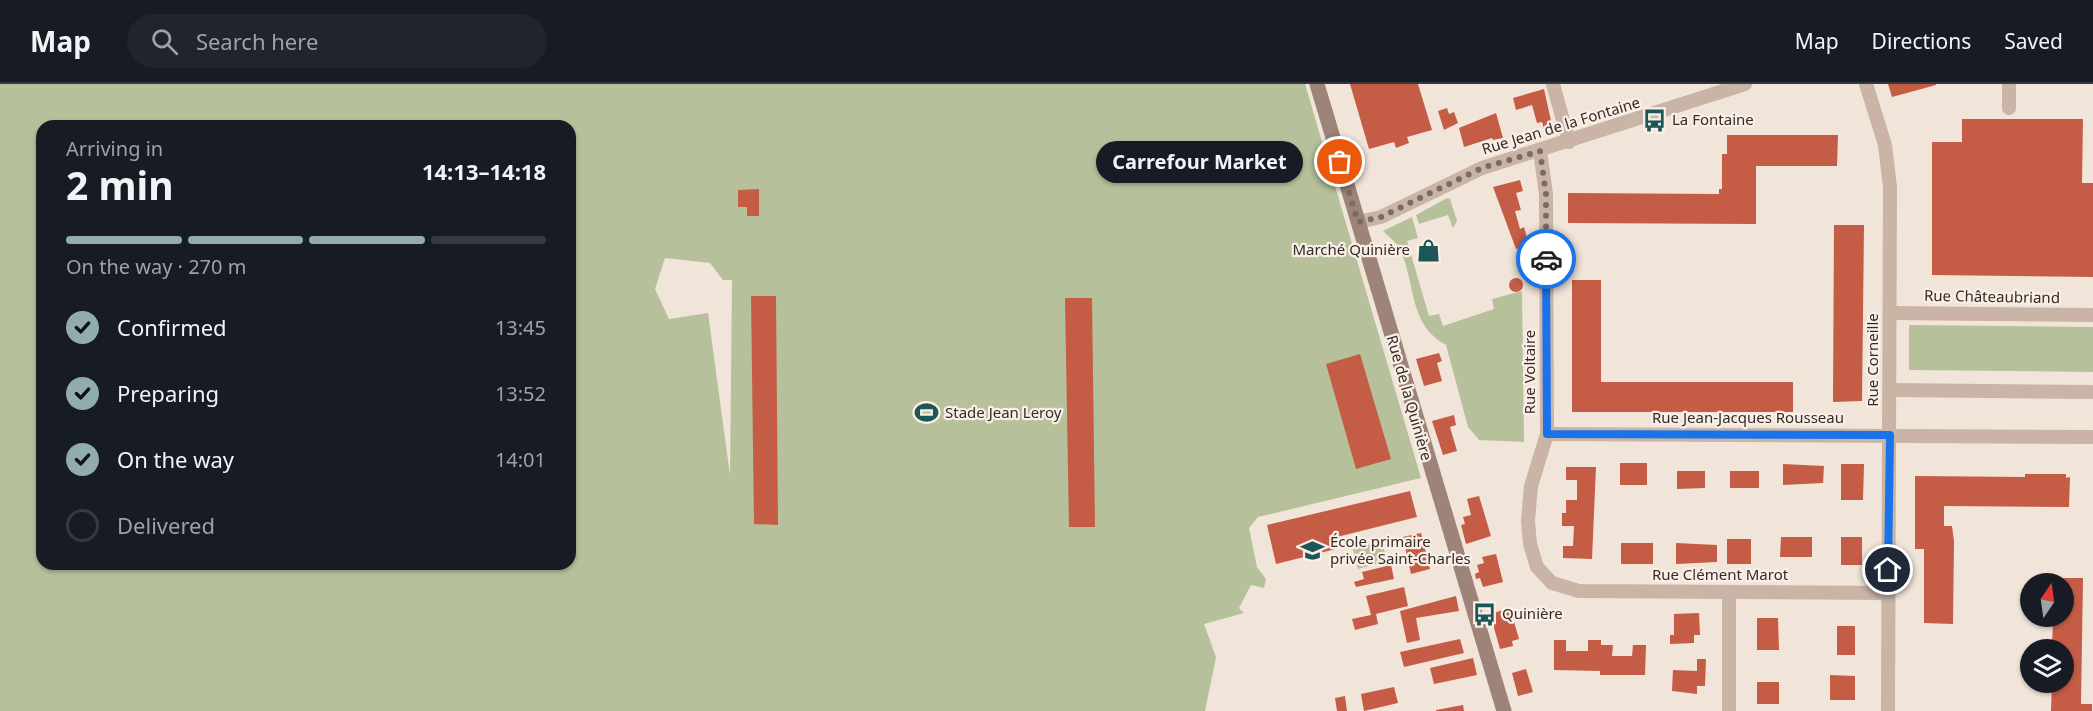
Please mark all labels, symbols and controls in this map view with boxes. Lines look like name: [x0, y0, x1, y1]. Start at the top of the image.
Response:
search box: [127, 14, 547, 68]
text: Map: [30, 22, 91, 60]
icon: search: [148, 25, 181, 58]
text: Search here: [196, 26, 318, 56]
text: Map: [1795, 27, 1839, 55]
text: Directions: [1872, 27, 1971, 55]
text: Saved: [2004, 27, 2063, 55]
street label: Rue Jean de la Fontaine: [1479, 91, 1642, 159]
bus stop icon: La Fontaine: [1641, 107, 1667, 133]
place label: La Fontaine: [1672, 109, 1754, 129]
text: Arriving in: [66, 135, 163, 162]
pin: [1314, 136, 1365, 187]
callout: Carrefour Market: [1097, 141, 1304, 183]
icon: bag: [1323, 145, 1356, 178]
text: Carrefour Market: [1112, 148, 1287, 175]
text: 14:13–14:18: [422, 156, 546, 186]
text: 2 min: [66, 158, 173, 211]
courier: [1516, 229, 1576, 289]
shop icon: Marché Quinière: [1415, 237, 1441, 263]
place label: Marché Quinière: [1292, 239, 1410, 259]
icon: car: [1530, 243, 1563, 276]
text: On the way · 270 m: [66, 253, 246, 280]
street label: Rue Châteaubriand: [1924, 285, 2060, 307]
icon: check: [66, 311, 99, 344]
text: Confirmed: [117, 312, 227, 342]
street label: Rue Corneille: [1862, 313, 1882, 407]
text: 13:45: [495, 314, 546, 341]
street label: Rue Voltaire: [1519, 330, 1539, 414]
street label: Rue de la Quinière: [1382, 333, 1437, 463]
icon: check: [66, 377, 99, 410]
text: Preparing: [117, 378, 219, 408]
text: 13:52: [495, 380, 546, 407]
sports icon: Stade Jean Leroy: [914, 400, 940, 426]
place label: Stade Jean Leroy: [945, 402, 1062, 422]
street label: Rue Jean-Jacques Rousseau: [1652, 407, 1844, 427]
icon: check: [66, 443, 99, 476]
text: On the way: [117, 444, 234, 474]
text: 14:01: [495, 446, 546, 473]
text: Delivered: [117, 510, 215, 540]
place label: École primaire privée Saint-Charles: [1330, 531, 1471, 568]
school or university icon: École primaire privée Saint-Charles: [1299, 538, 1325, 564]
pin: [1862, 544, 1913, 595]
icon: home: [1871, 553, 1904, 586]
street label: Rue Clément Marot: [1652, 564, 1789, 584]
north arrow: [2020, 573, 2074, 627]
map controls: [2020, 573, 2074, 693]
bus stop icon: Quinière: [1471, 601, 1497, 627]
place label: Quinière: [1502, 603, 1563, 623]
button: layers: [2020, 639, 2074, 693]

